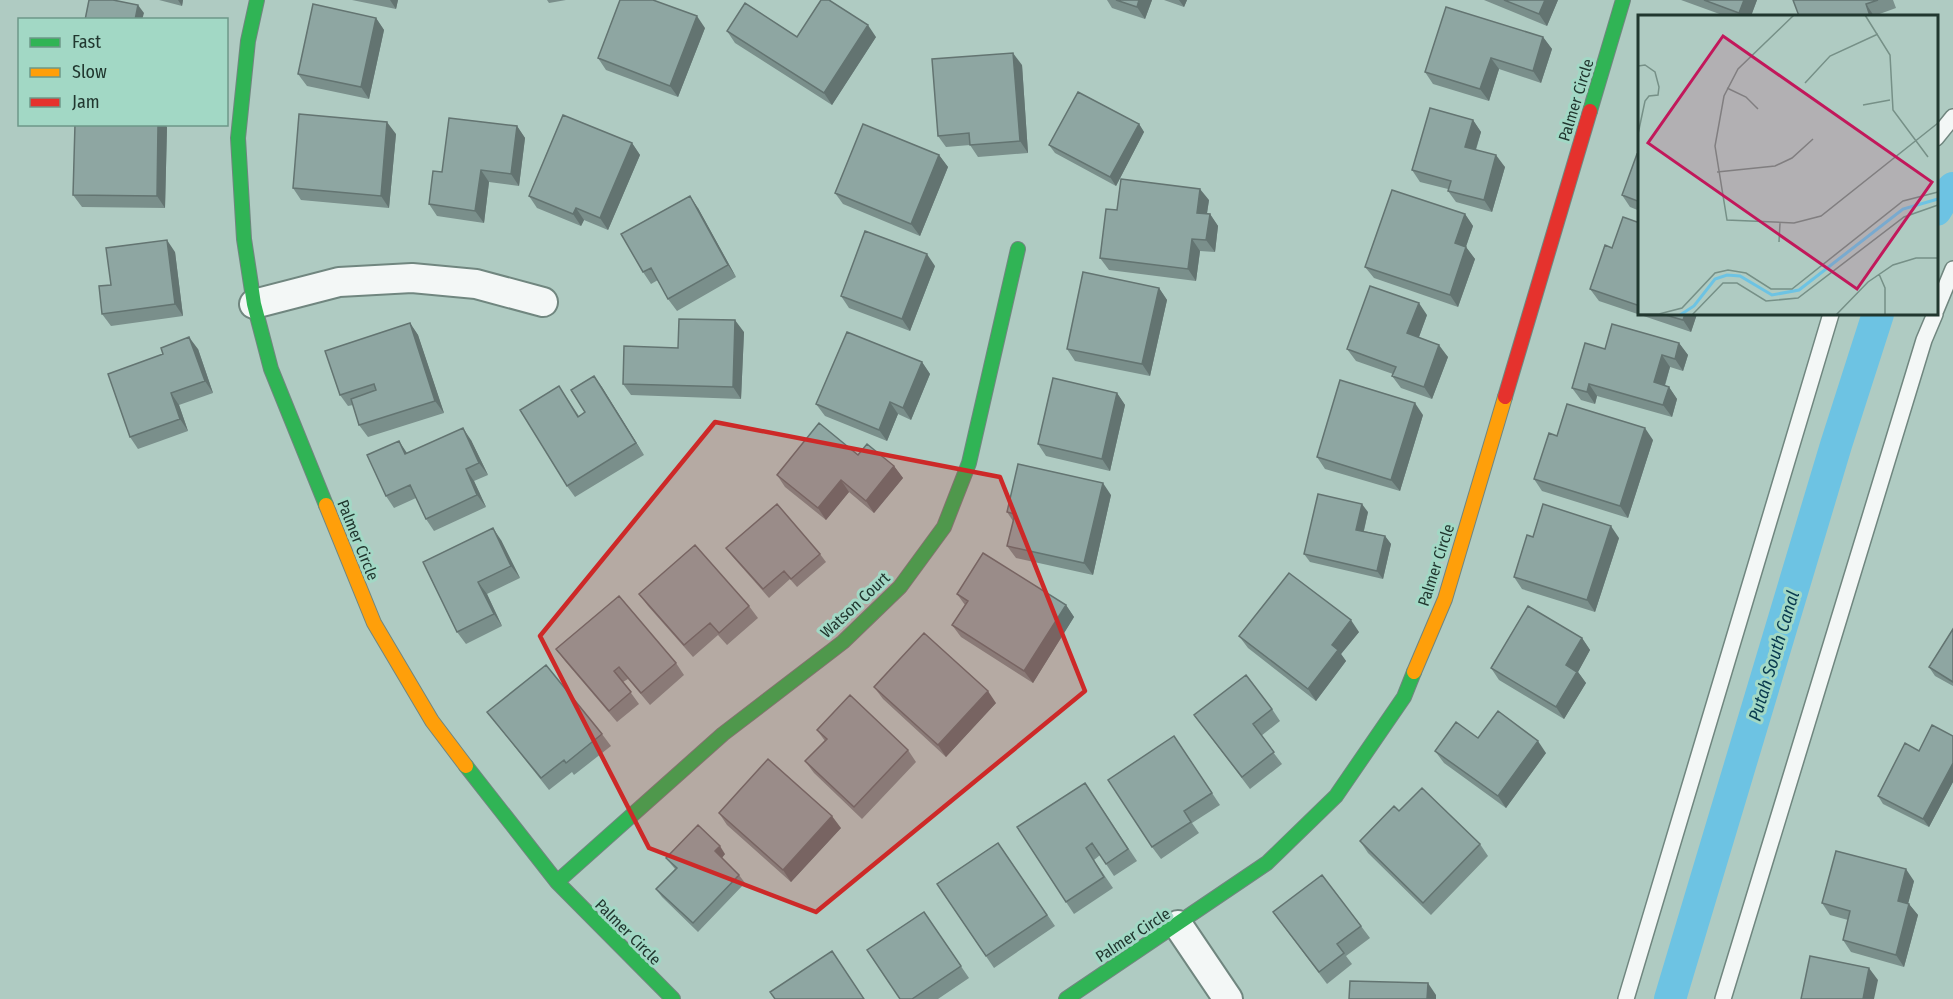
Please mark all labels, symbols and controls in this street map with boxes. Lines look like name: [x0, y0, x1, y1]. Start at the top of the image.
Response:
inset map: [1638, 15, 1938, 315]
legend: [18, 18, 228, 126]
text: Fast: [72, 31, 101, 53]
street label: Palmer Circle: [1554, 56, 1598, 144]
text: Slow: [72, 61, 107, 83]
text: Jam: [72, 91, 100, 113]
street label: Palmer Circle: [333, 497, 383, 583]
street label: Palmer Circle: [1414, 521, 1458, 608]
street label: Watson Court: [817, 568, 894, 642]
water label: Putah South Canal: [1744, 588, 1804, 724]
street label: Palmer Circle: [591, 895, 665, 969]
street label: Palmer Circle: [1092, 904, 1174, 966]

